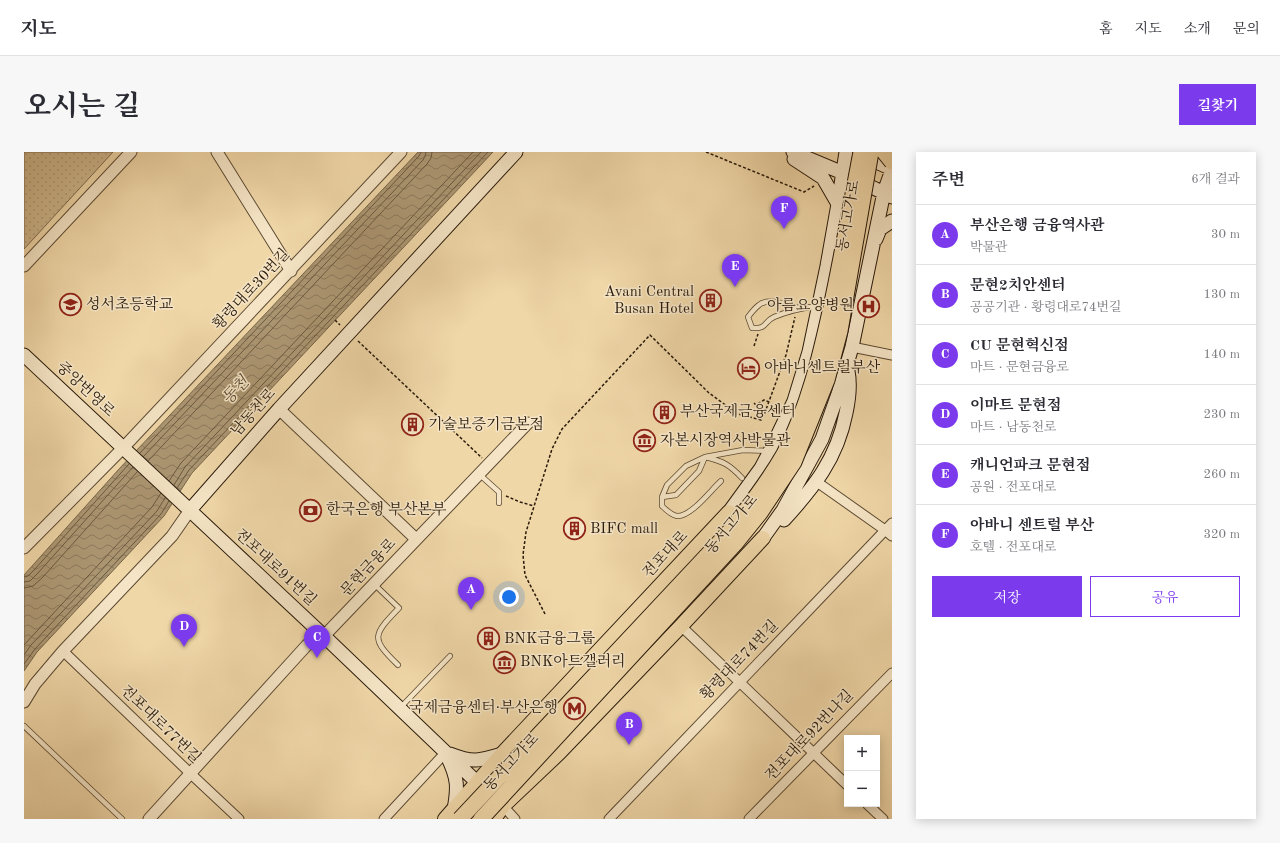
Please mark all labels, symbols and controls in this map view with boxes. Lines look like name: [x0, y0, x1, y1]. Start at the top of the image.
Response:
text: 지도: [20, 21, 57, 40]
text: 홈: [1099, 22, 1113, 36]
text: 지도: [1135, 22, 1162, 36]
text: 소개: [1184, 22, 1211, 36]
text: 문의: [1233, 22, 1260, 36]
button: 길찾기: [1179, 84, 1256, 125]
text: 오시는 길: [24, 94, 140, 122]
text: 주변: [932, 172, 965, 189]
text: 6개 결과: [1191, 173, 1240, 186]
street label: 동서고가로: [833, 178, 863, 253]
pin: F: [771, 196, 797, 229]
text: 부산은행 금융역사관: [970, 219, 1105, 234]
text: A: [940, 228, 950, 241]
text: 30 m: [1211, 228, 1240, 241]
text: 박물관: [970, 241, 1008, 254]
street label: 황령대로30번길: [209, 245, 293, 333]
pin: E: [722, 254, 748, 287]
text: 문현2치안센터: [970, 279, 1066, 294]
place label: Avani Central Busan Hotel: [604, 285, 694, 317]
building icon: Avani Central Busan Hotel: [697, 288, 723, 314]
text: B: [940, 288, 950, 301]
text: 130 m: [1203, 288, 1240, 301]
school or university icon: 성서초등학교: [58, 292, 84, 318]
hospital icon: 아름요양병원: [856, 293, 882, 319]
place label: 성서초등학교: [86, 296, 173, 313]
place label: 아름요양병원: [767, 297, 854, 314]
text: 공공기관 · 황령대로74번길: [970, 301, 1122, 314]
text: CU 문현혁신점: [970, 339, 1068, 354]
text: C: [941, 348, 949, 361]
text: 140 m: [1203, 348, 1240, 361]
hotel icon: 아바니센트럴부산: [735, 355, 761, 381]
street label: 중앙번영로: [53, 358, 118, 421]
place label: 아바니센트럴부산: [764, 359, 880, 376]
text: 마트 · 문현금융로: [970, 361, 1069, 374]
water label: 동천: [218, 372, 253, 408]
street label: 남동천로: [228, 385, 279, 440]
building icon: 부산국제금융센터: [651, 399, 677, 425]
text: 이마트 문현점: [970, 399, 1061, 414]
place label: 부산국제금융센터: [680, 403, 796, 420]
text: D: [940, 408, 950, 421]
text: 230 m: [1203, 408, 1240, 421]
building icon: 기술보증기금본점: [399, 412, 425, 438]
place label: 기술보증기금본점: [428, 415, 544, 433]
text: 마트 · 남동천로: [970, 421, 1056, 434]
museum icon: 자본시장역사박물관: [631, 428, 657, 454]
place label: 자본시장역사박물관: [660, 431, 791, 449]
text: 캐니언파크 문현점: [970, 459, 1090, 474]
text: E: [941, 468, 949, 481]
text: 260 m: [1203, 468, 1240, 481]
text: 공원 · 전포대로: [970, 481, 1056, 494]
street label: 동서고가로: [701, 491, 761, 558]
bank icon: 한국은행 부산본부: [298, 497, 324, 523]
place label: 한국은행 부산본부: [326, 500, 447, 518]
building icon: BIFC mall: [562, 516, 588, 542]
text: 아바니 센트럴 부산: [970, 519, 1094, 534]
place label: BIFC mall: [590, 522, 658, 537]
street label: 전포대로91번길: [232, 525, 320, 609]
street label: 전포대로: [639, 527, 692, 581]
text: F: [941, 528, 949, 541]
text: 320 m: [1203, 528, 1240, 541]
street label: 문현금융로: [337, 535, 400, 600]
text: 호텔 · 전포대로: [970, 541, 1056, 554]
button: 저장: [932, 576, 1082, 617]
button: 공유: [1090, 576, 1240, 617]
pin: A: [458, 577, 484, 610]
your location: [499, 587, 519, 607]
pin: D: [171, 614, 197, 647]
street label: 황령대로74번길: [697, 617, 782, 704]
pin: C: [304, 625, 330, 658]
building icon: BNK금융그룹: [475, 626, 501, 652]
place label: BNK금융그룹: [504, 630, 596, 647]
museum icon: BNK아트갤러리: [492, 649, 518, 675]
place label: BNK아트갤러리: [520, 653, 626, 670]
street label: 전포대로77번길: [117, 682, 204, 767]
street label: 전포대로92번나길: [762, 687, 857, 784]
metro station icon: 국제금융센터·부산은행: [561, 695, 587, 721]
place label: 국제금융센터·부산은행: [409, 699, 558, 716]
pin: B: [616, 712, 642, 745]
street label: 동서고가로: [480, 730, 543, 795]
map controls: [844, 735, 880, 807]
button: +: [844, 735, 880, 771]
button: −: [844, 771, 880, 807]

